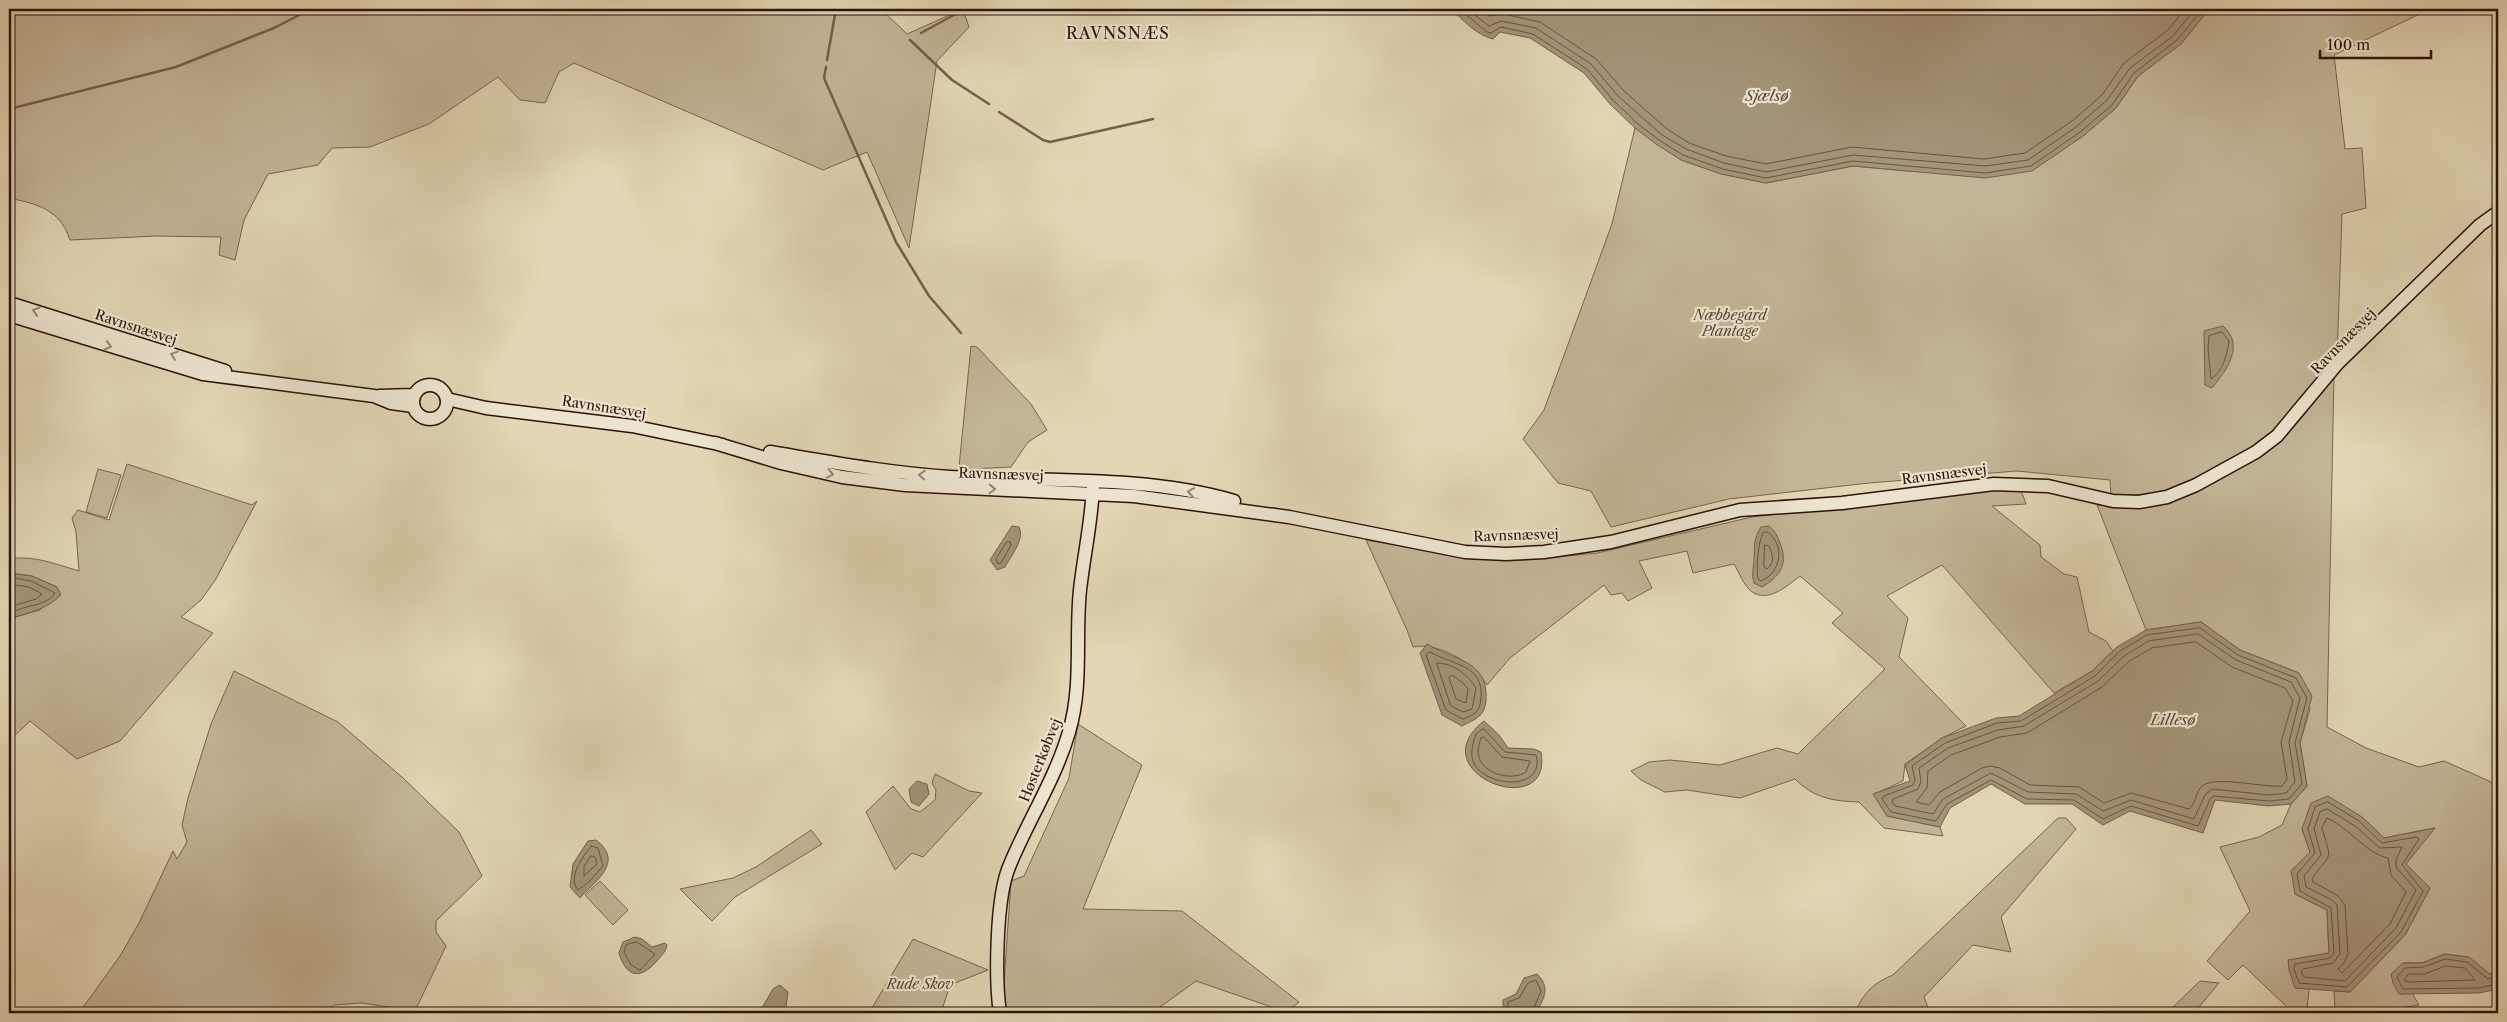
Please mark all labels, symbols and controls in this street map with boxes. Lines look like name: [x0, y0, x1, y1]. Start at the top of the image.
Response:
district label: RAVNSNÆS: [1066, 23, 1170, 43]
scale bar: [2320, 28, 2431, 60]
text: 100 m: [2327, 35, 2370, 54]
water label: Sjælsø: [1744, 86, 1789, 105]
street label: Ravnsnæsvej: [2307, 304, 2379, 378]
street label: Ravnsnæsvej: [93, 305, 179, 349]
one-way arrow: [33, 306, 41, 316]
park label: Næbbegård Plantage: [1693, 306, 1768, 340]
one-way arrow: [103, 340, 112, 350]
one-way arrow: [171, 350, 179, 360]
street label: Ravnsnæsvej: [561, 391, 647, 423]
street label: Ravnsnæsvej: [1901, 460, 1987, 488]
street label: Ravnsnæsvej: [958, 464, 1044, 484]
one-way arrow: [826, 468, 835, 479]
one-way arrow: [917, 469, 925, 480]
one-way arrow: [988, 484, 996, 494]
one-way arrow: [1186, 487, 1195, 497]
street label: Ravnsnæsvej: [1473, 525, 1559, 545]
water label: Lillesø: [2149, 710, 2196, 729]
street label: Høsterkøbvej: [1015, 715, 1065, 805]
park label: Rude Skov: [886, 975, 954, 993]

